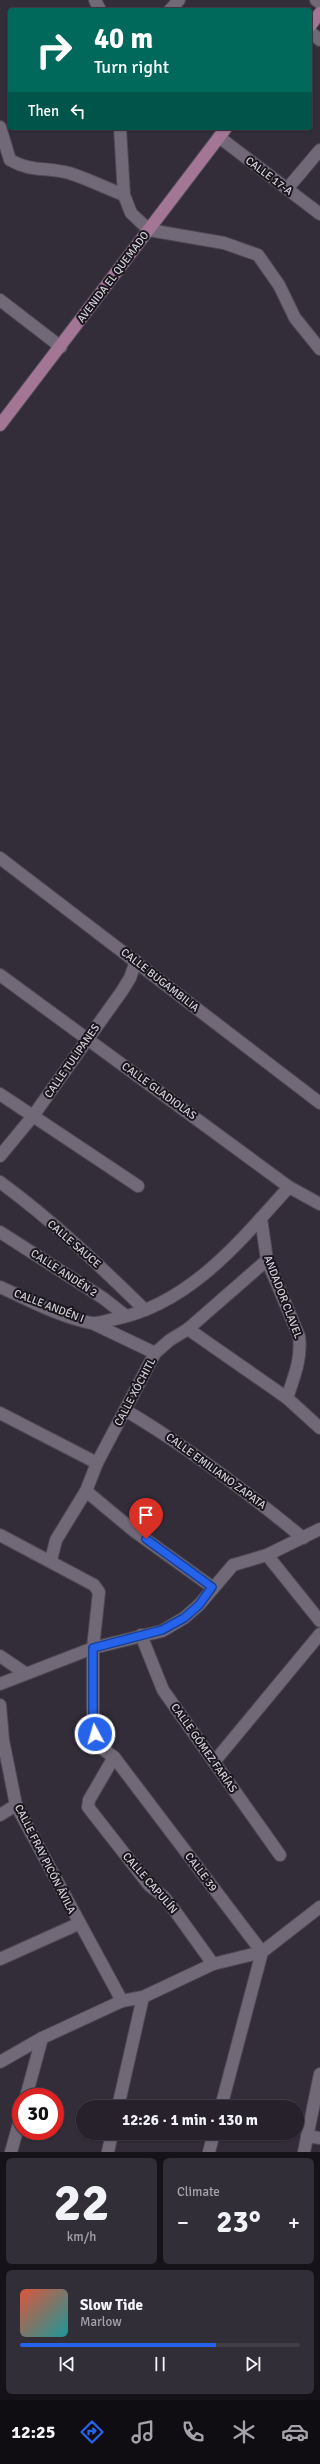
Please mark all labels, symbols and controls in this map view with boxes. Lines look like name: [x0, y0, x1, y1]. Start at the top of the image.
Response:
text: 40 m: [94, 22, 153, 56]
icon: right: [28, 24, 80, 76]
text: Turn right: [94, 56, 169, 78]
icon: left: [67, 100, 89, 122]
text: Then: [28, 102, 59, 120]
street label: CALLE 17-A: [243, 154, 295, 198]
street label: AVENIDA EL QUEMADO: [75, 229, 151, 325]
street label: CALLE BUGAMBILIA: [118, 946, 202, 1015]
street label: CALLE TULIPANES: [42, 1022, 102, 1100]
street label: CALLE GLADIOLAS: [119, 1060, 199, 1122]
street label: CALLE SAUCE: [45, 1217, 103, 1271]
street label: CALLE ANDÉN 2: [28, 1246, 100, 1299]
street label: ANDADOR CLAVEL: [261, 1254, 305, 1341]
street label: CALLE ANDÉN I: [12, 1286, 86, 1325]
street label: CALLE XÓCHITL: [111, 1355, 159, 1428]
street label: CALLE EMILIANO ZAPATA: [163, 1430, 269, 1512]
pin: [129, 1498, 163, 1539]
icon: arrive: [135, 1504, 157, 1526]
street label: CALLE GÓMEZ FARÍAS: [168, 1700, 240, 1795]
position arrow: [74, 1713, 116, 1755]
street label: CALLE FRAY PICÓN ÁVILA: [12, 1802, 79, 1916]
street label: CALLE CAPULÍN: [120, 1849, 181, 1916]
street label: CALLE 39: [182, 1850, 220, 1894]
speed limit sign: 30: [12, 2088, 64, 2140]
text: 12:26 · 1 min · 130 m: [122, 2111, 258, 2129]
text: 22: [53, 2171, 110, 2235]
text: Climate: [177, 2184, 220, 2200]
text: 23°: [216, 2204, 261, 2241]
text: −: [177, 2209, 189, 2236]
text: +: [288, 2209, 300, 2236]
text: km/h: [67, 2229, 96, 2245]
text: Slow Tide: [80, 2296, 143, 2314]
text: Marlow: [80, 2314, 122, 2330]
icon: previous: [56, 2353, 78, 2375]
icon: pause: [149, 2353, 171, 2375]
icon: next: [242, 2353, 264, 2375]
icon: directions: [78, 2418, 106, 2446]
icon: music: [129, 2418, 157, 2446]
icon: phone: [179, 2418, 207, 2446]
icon: climate: [230, 2418, 258, 2446]
icon: car: [281, 2418, 309, 2446]
text: 12:25: [11, 2421, 56, 2443]

